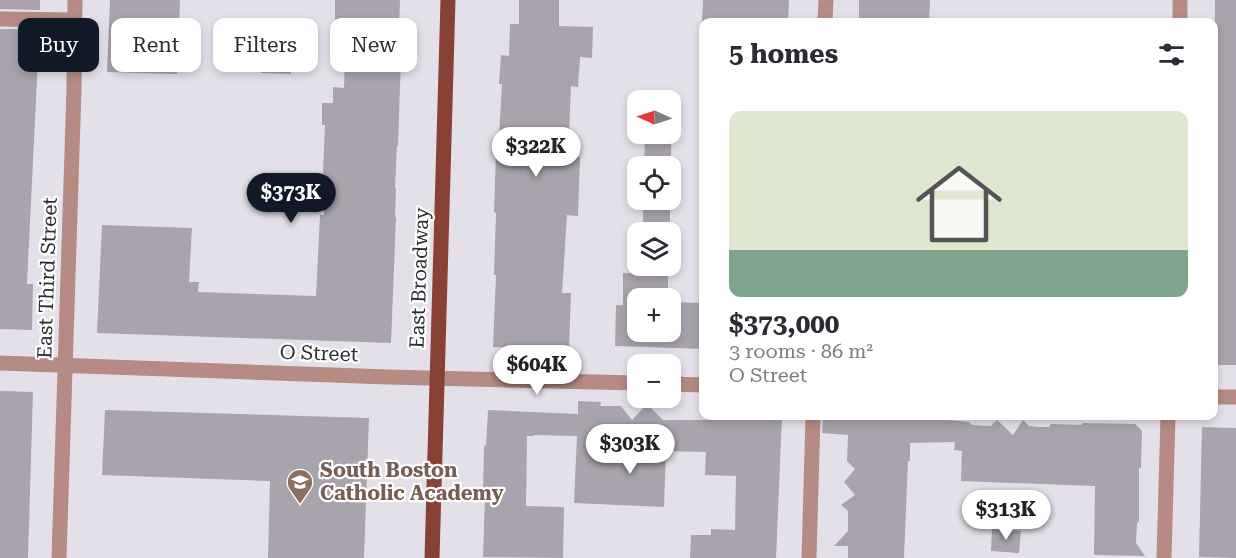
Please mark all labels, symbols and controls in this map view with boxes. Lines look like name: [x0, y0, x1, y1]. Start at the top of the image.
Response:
chip: Buy: [18, 18, 99, 72]
chip: Rent: [111, 18, 201, 72]
chip: Filters: [213, 18, 318, 72]
chip: New: [330, 18, 417, 72]
icon: filters: [1155, 38, 1188, 71]
text: 5 homes: [729, 39, 838, 69]
north arrow: [627, 90, 681, 144]
map controls: [627, 90, 681, 408]
pin: $322K: [494, 127, 578, 178]
text: $322K: [506, 134, 566, 158]
icon: home: [905, 150, 1013, 258]
button: locate: [627, 156, 681, 210]
pin: $373K: [249, 173, 333, 224]
text: $373K: [261, 180, 321, 204]
street label: East Third Street: [32, 196, 62, 359]
street label: East Broadway: [405, 207, 433, 349]
button: layers: [627, 222, 681, 276]
button: +: [627, 288, 681, 342]
text: $373,000: [729, 309, 839, 339]
text: 3 rooms · 86 m²: [729, 339, 873, 363]
street label: O Street: [279, 340, 359, 366]
pin: $604K: [495, 345, 579, 396]
text: $604K: [507, 352, 567, 376]
button: −: [627, 354, 681, 408]
text: O Street: [729, 363, 807, 387]
pin: $303K: [588, 424, 672, 475]
text: $303K: [600, 431, 660, 455]
place label: South Boston Catholic Academy: [320, 458, 504, 505]
school or university icon: South Boston Catholic Academy: [285, 467, 315, 505]
pin: $313K: [964, 490, 1048, 541]
text: $313K: [976, 497, 1036, 521]

